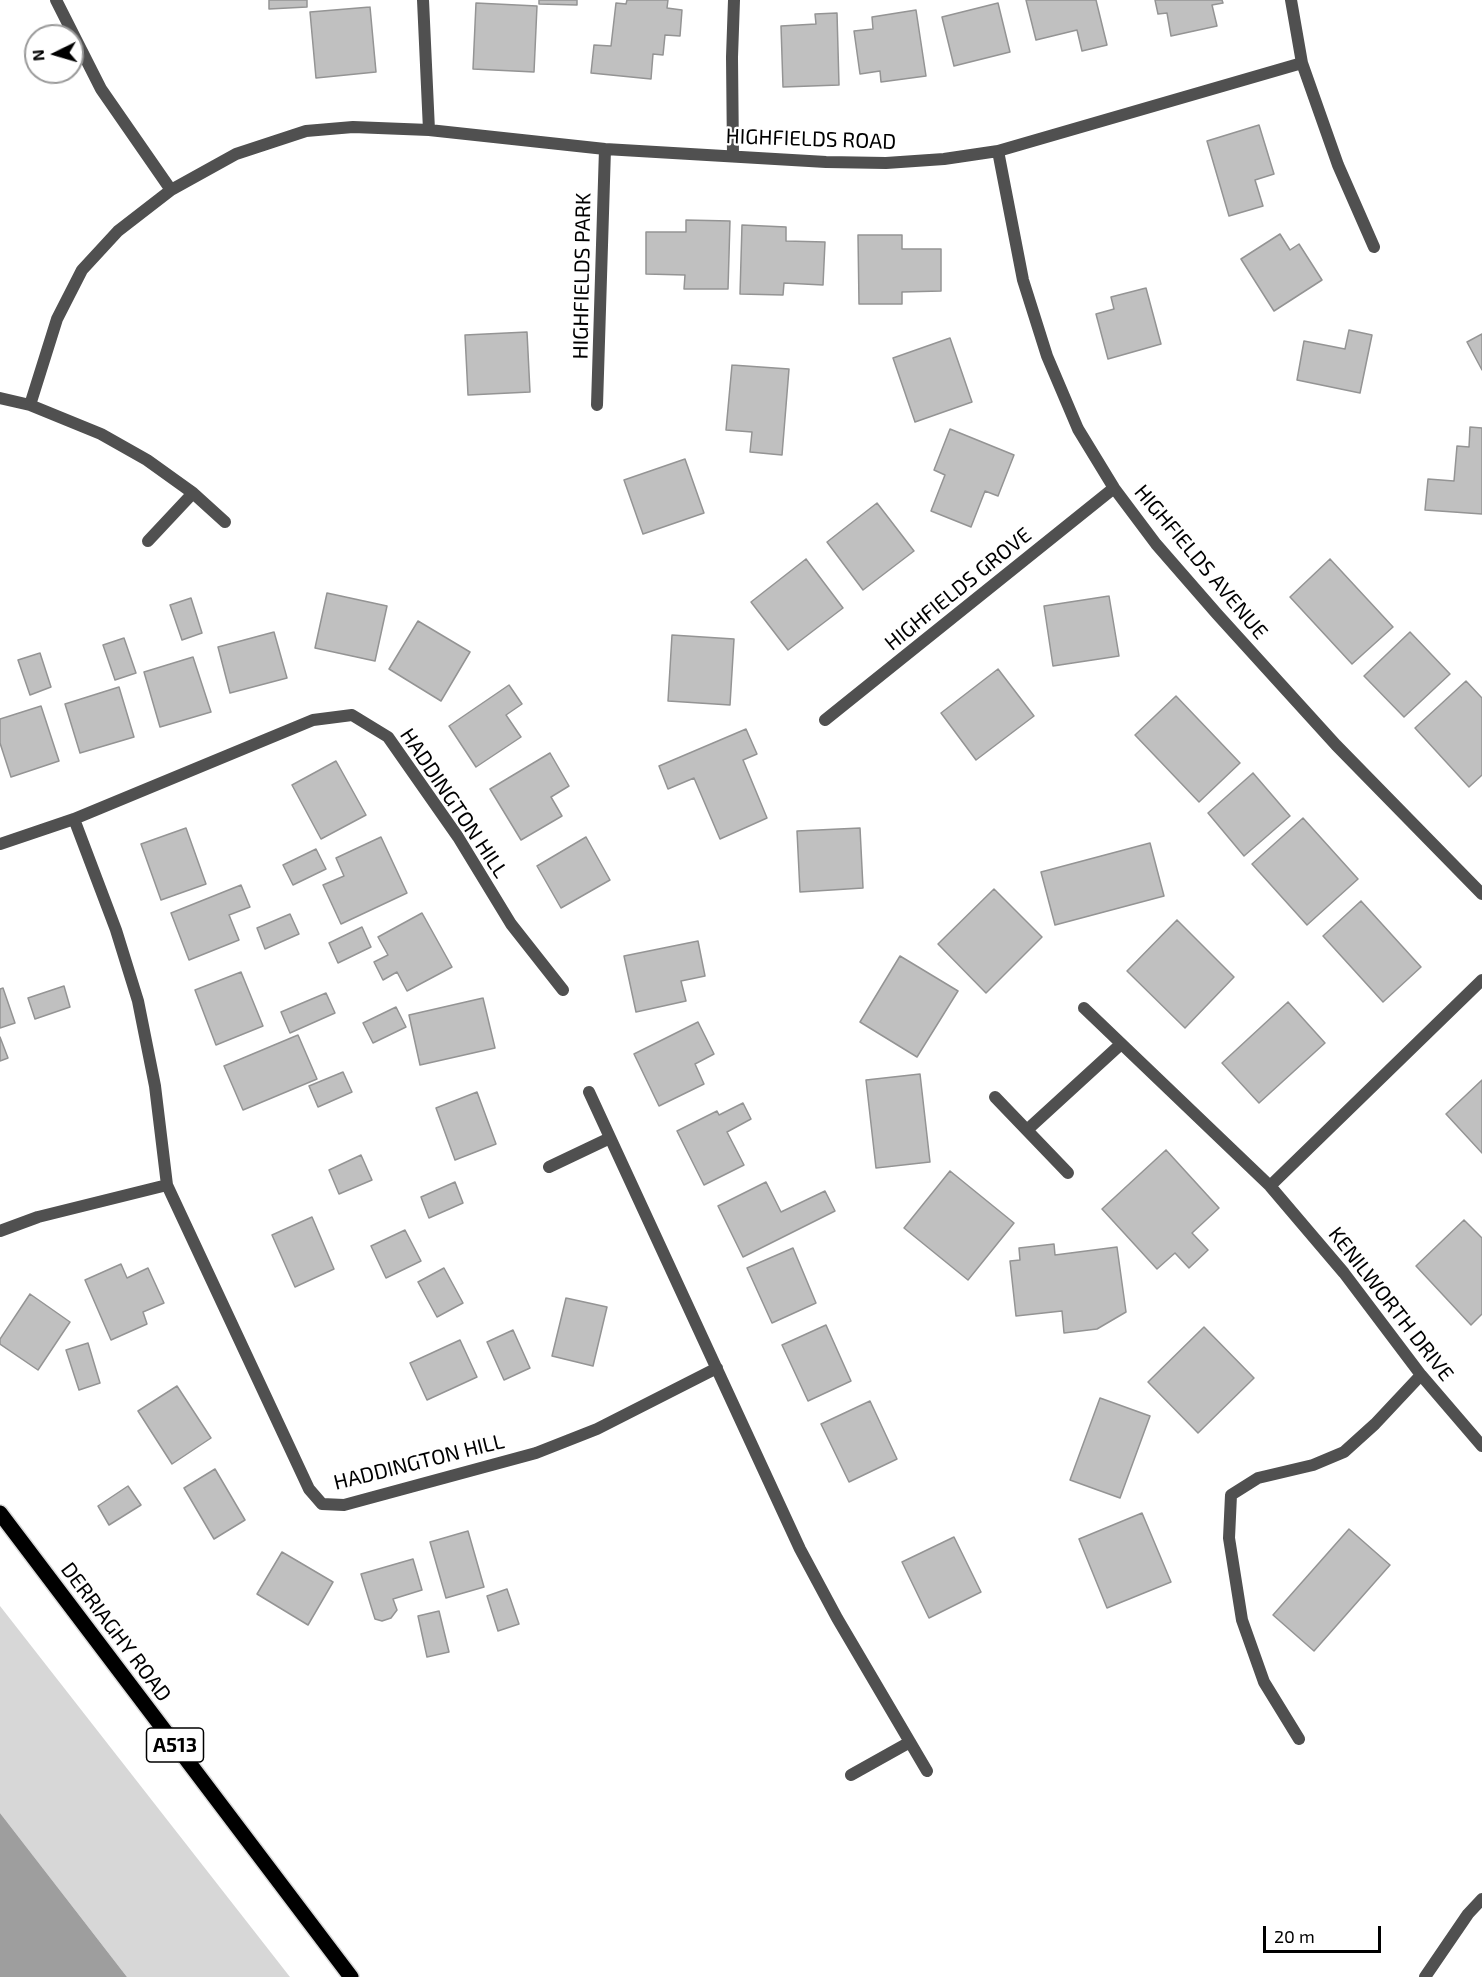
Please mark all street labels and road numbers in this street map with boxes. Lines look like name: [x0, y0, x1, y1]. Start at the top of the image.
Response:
street label: HIGHFIELDS ROAD: [725, 123, 897, 155]
street label: HIGHFIELDS PARK: [568, 192, 596, 360]
street label: HIGHFIELDS AVENUE: [1129, 480, 1273, 644]
street label: HIGHFIELDS GROVE: [880, 522, 1036, 656]
street label: HADDINGTON HILL: [395, 723, 513, 883]
street label: KENILWORTH DRIVE: [1323, 1222, 1459, 1386]
street label: HADDINGTON HILL: [331, 1429, 507, 1495]
street label: DERRIAGHY ROAD: [55, 1557, 177, 1707]
road number: A513: [146, 1728, 204, 1762]

